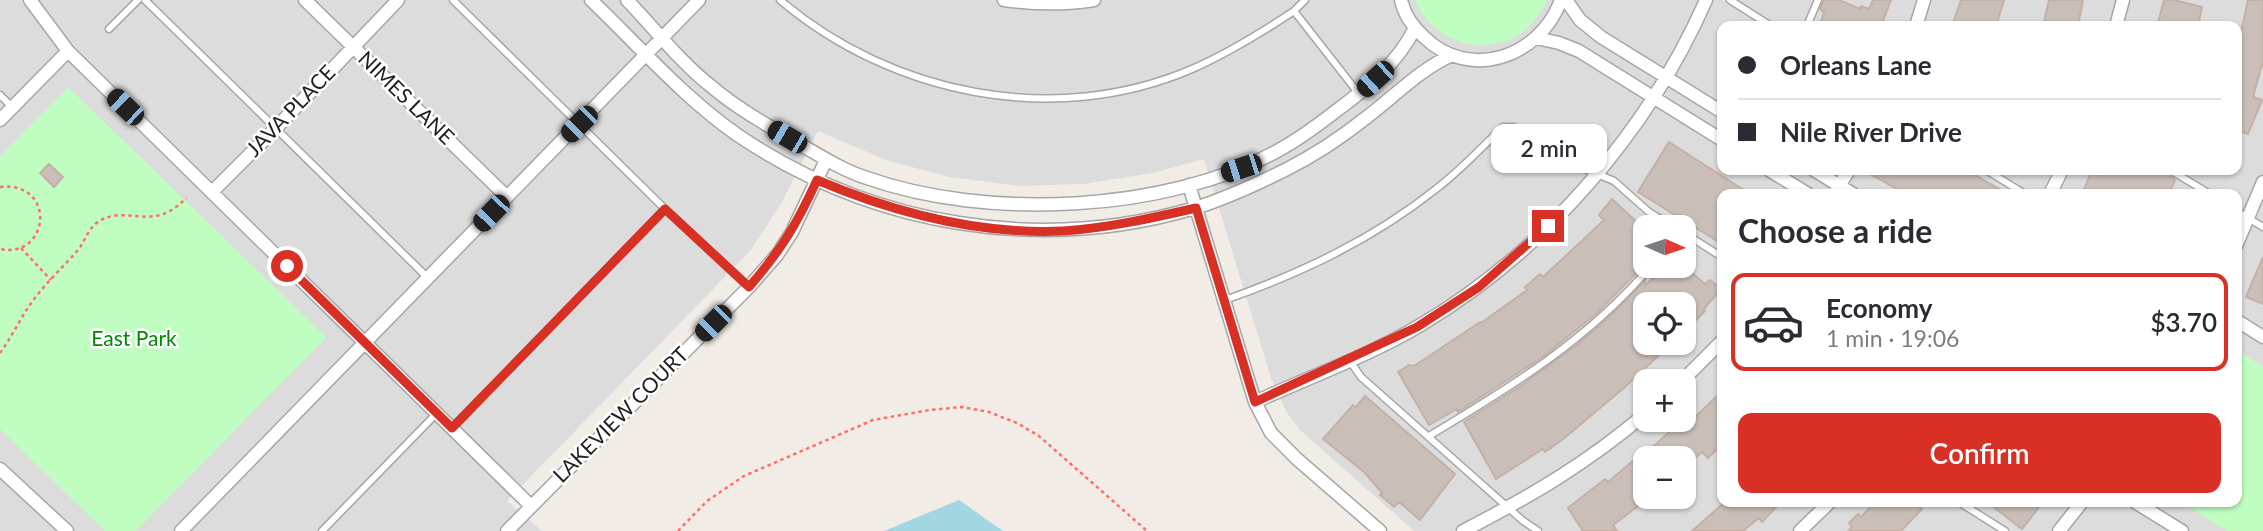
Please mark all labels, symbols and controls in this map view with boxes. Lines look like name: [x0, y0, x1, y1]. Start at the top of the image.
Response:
street label: NIMES LANE: [354, 45, 460, 149]
text: Orleans Lane: [1780, 49, 1932, 81]
car: [1353, 57, 1398, 101]
street label: JAVA PLACE: [240, 59, 340, 161]
car: [103, 85, 148, 129]
car: [557, 102, 602, 146]
text: Nile River Drive: [1780, 116, 1962, 148]
car: [764, 117, 811, 157]
callout: 2 min: [1490, 124, 1606, 174]
text: 2 min: [1521, 134, 1577, 162]
car: [1218, 152, 1265, 184]
car: [469, 191, 514, 235]
route end: [1532, 210, 1564, 242]
text: Choose a ride: [1738, 211, 1932, 250]
north arrow: [1633, 215, 1696, 278]
map controls: [1633, 215, 1696, 509]
route start: [271, 250, 303, 282]
icon: car: [1742, 291, 1805, 354]
button: locate: [1633, 292, 1696, 355]
text: Economy: [1826, 292, 1932, 324]
car: [691, 301, 736, 345]
text: $3.70: [2151, 306, 2217, 338]
text: 1 min · 19:06: [1826, 324, 1959, 352]
park label: East Park: [91, 325, 177, 350]
street label: LAKEVIEW COURT: [547, 341, 693, 487]
button: +: [1633, 369, 1696, 432]
button: Confirm: [1738, 413, 2221, 493]
button: −: [1633, 446, 1696, 509]

